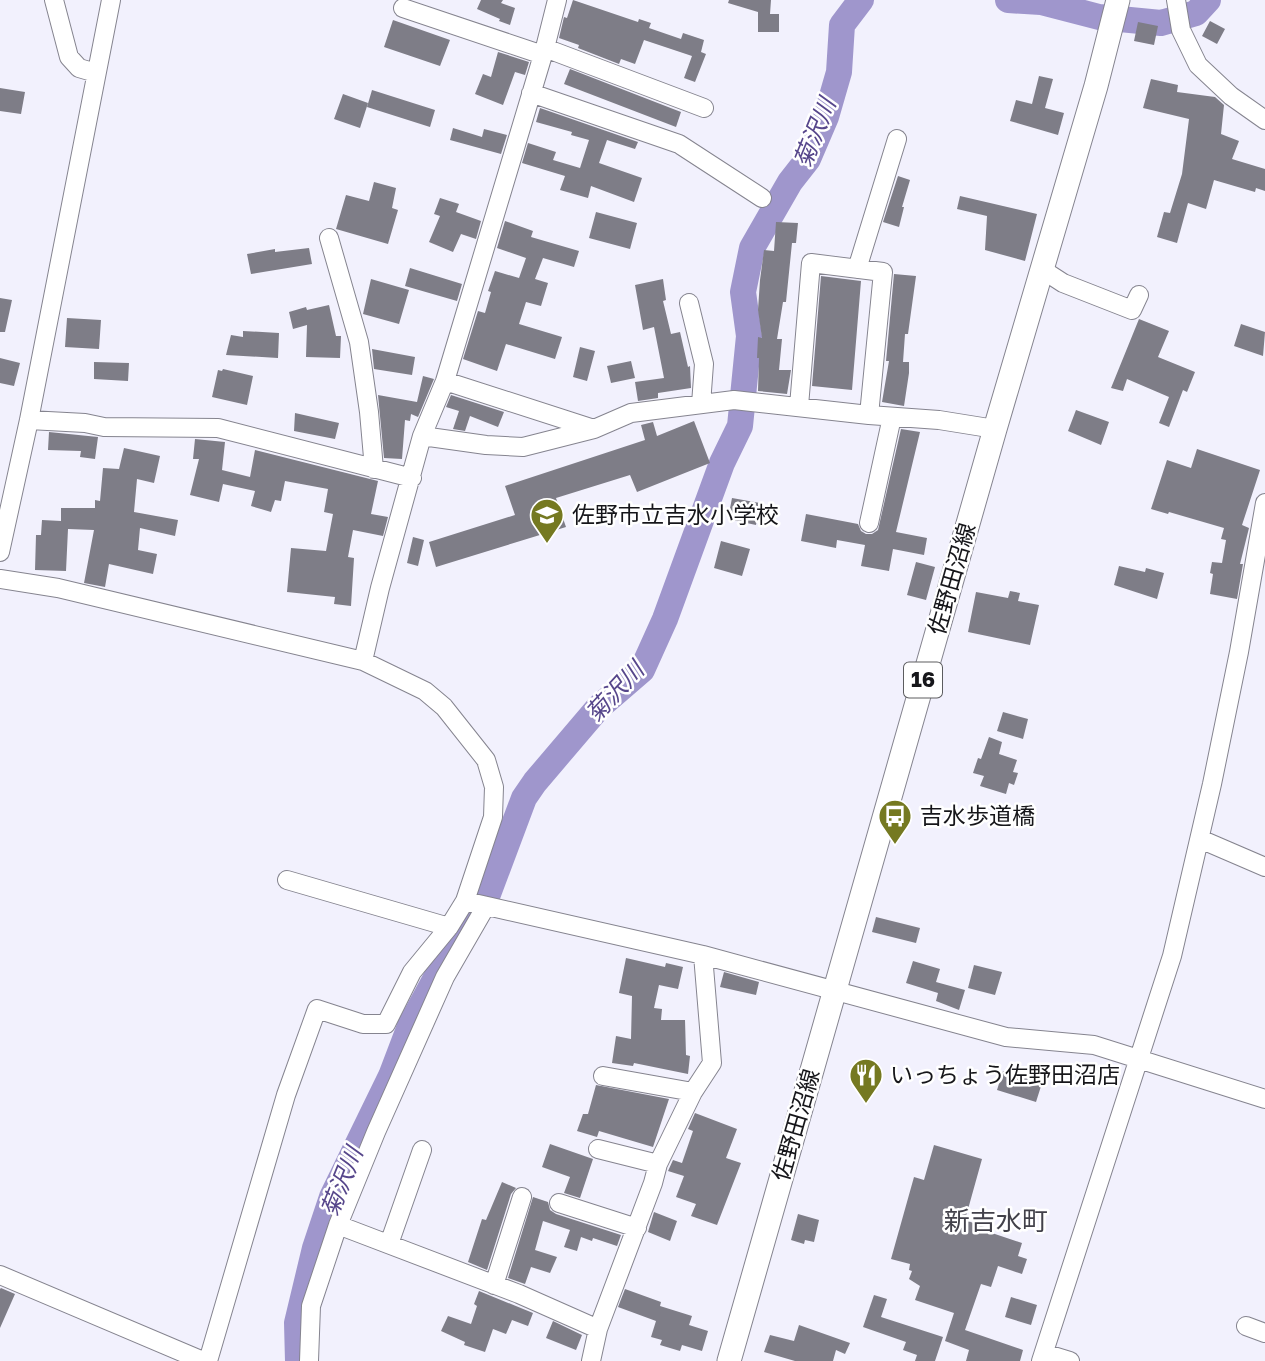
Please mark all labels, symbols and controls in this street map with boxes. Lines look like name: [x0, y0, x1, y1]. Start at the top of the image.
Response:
water label: 菊沢川: [787, 91, 842, 171]
school or university icon: 佐野市立吉水小学校: [528, 496, 566, 545]
place label: 佐野市立吉水小学校: [572, 500, 779, 528]
street label: 佐野田沼線: [922, 520, 980, 638]
water label: 菊沢川: [579, 653, 651, 727]
road number: 16: [904, 662, 942, 698]
bus stop icon: 吉水歩道橋: [876, 797, 914, 846]
place label: 吉水歩道橋: [920, 801, 1035, 829]
restaurant icon: いっちょう佐野田沼店: [847, 1056, 885, 1105]
place label: いっちょう佐野田沼店: [890, 1060, 1120, 1088]
street label: 佐野田沼線: [766, 1066, 824, 1184]
water label: 菊沢川: [314, 1140, 369, 1220]
district label: 新吉水町: [944, 1205, 1048, 1236]

